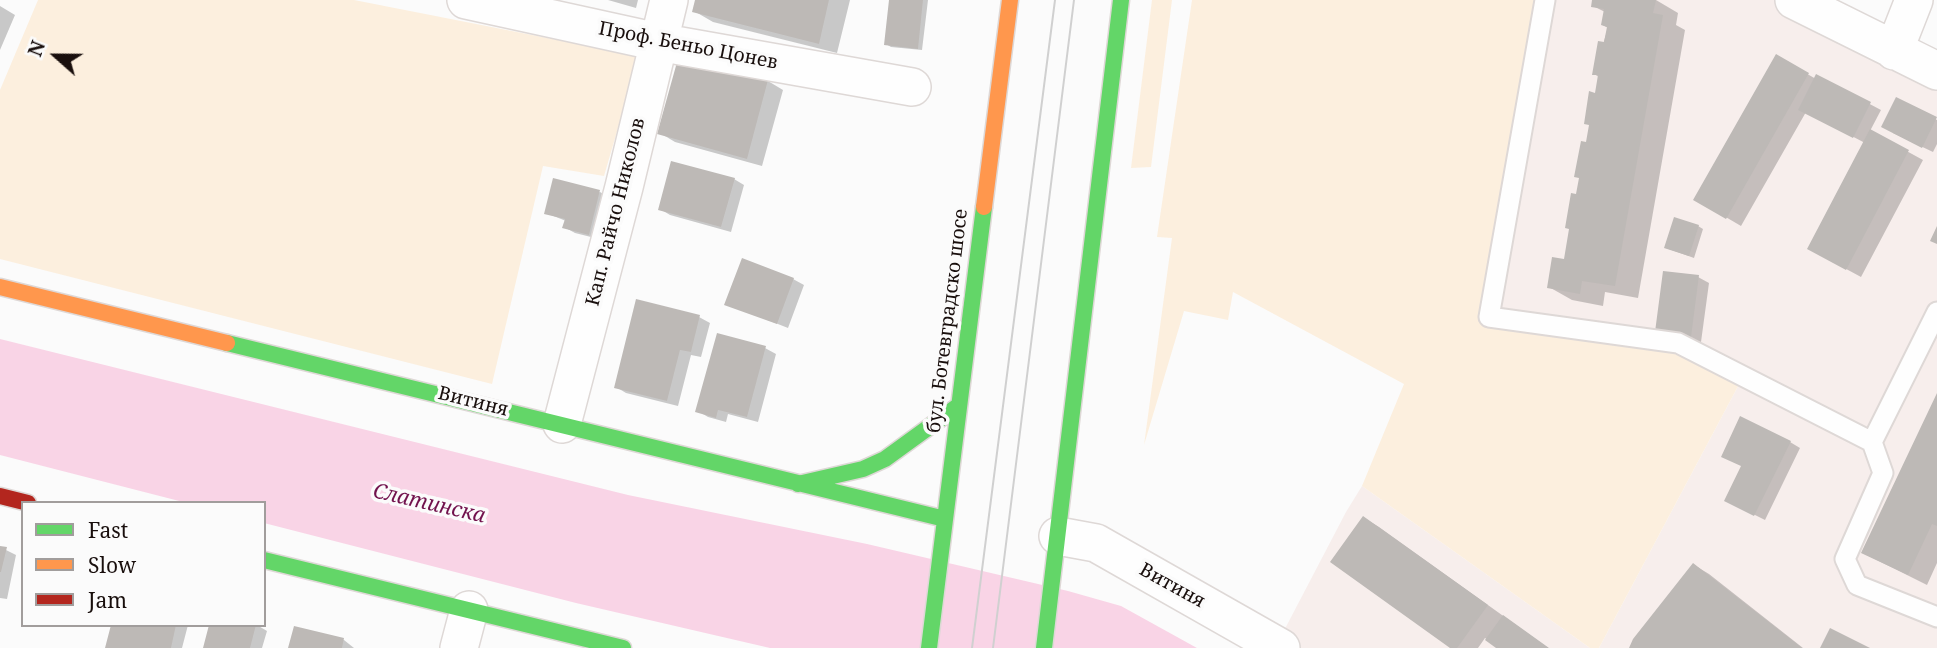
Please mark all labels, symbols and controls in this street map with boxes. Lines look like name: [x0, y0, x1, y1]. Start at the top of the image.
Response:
street label: Проф. Беньо Цонев: [597, 17, 779, 75]
north arrow: [21, 21, 91, 91]
text: N: [22, 37, 51, 60]
street label: Кап. Райчо Николов: [582, 116, 650, 308]
street label: бул. Ботевградско шосе: [923, 208, 973, 434]
street label: Витиня: [435, 382, 511, 422]
water label: Слатинска: [370, 479, 488, 529]
legend: [21, 501, 266, 627]
text: Fast: [88, 516, 128, 544]
text: Slow: [88, 551, 136, 579]
street label: Витиня: [1135, 559, 1209, 613]
text: Jam: [88, 586, 127, 614]

